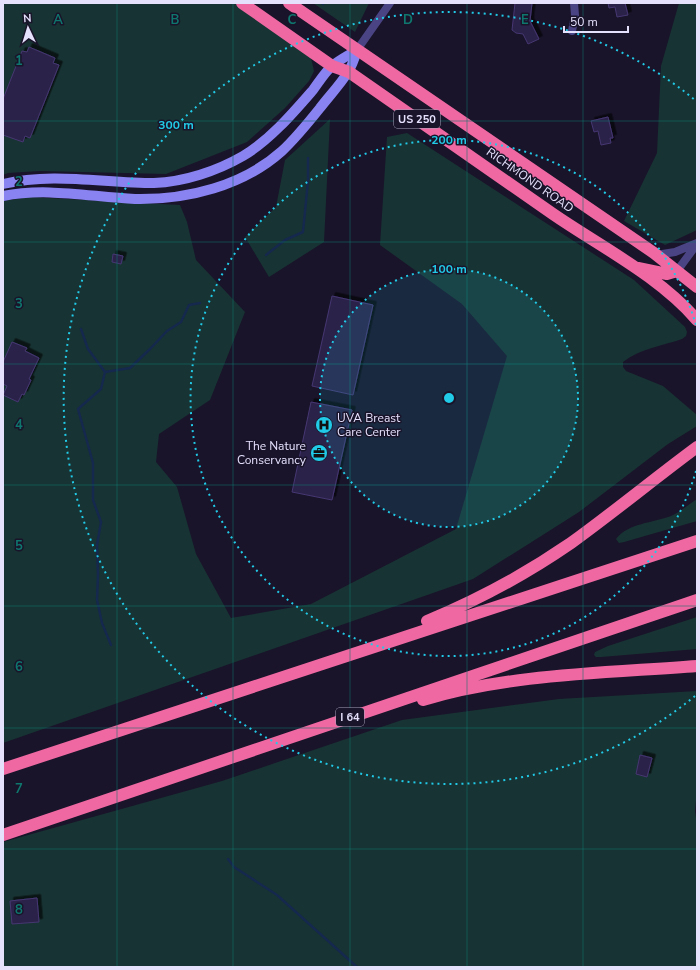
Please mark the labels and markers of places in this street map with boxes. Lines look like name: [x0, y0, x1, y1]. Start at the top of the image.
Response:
centre of rings: [442, 391, 456, 405]
place label: UVA Breast Care Center: [337, 410, 401, 440]
hospital icon: UVA Breast Care Center: [314, 415, 334, 435]
place label: The Nature Conservancy: [237, 438, 307, 468]
office icon: The Nature Conservancy: [309, 443, 329, 463]

